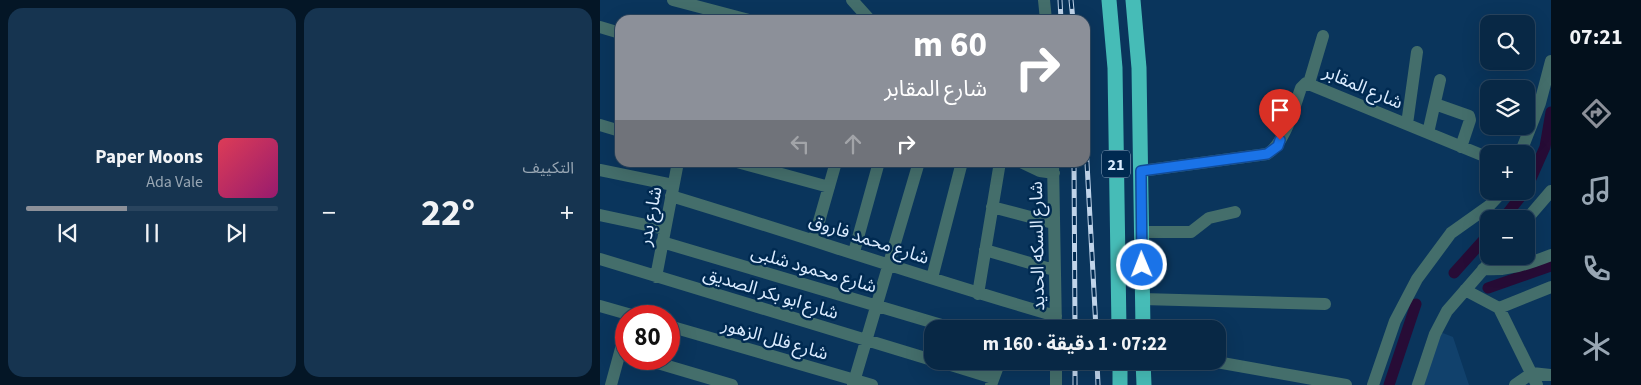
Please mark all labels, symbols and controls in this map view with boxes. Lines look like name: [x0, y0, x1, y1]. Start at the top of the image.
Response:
map controls: [1480, 15, 1535, 265]
button: search: [1480, 15, 1535, 70]
text: 60 m: [913, 20, 987, 70]
text: 07:21: [1569, 21, 1623, 53]
icon: right: [1005, 35, 1070, 100]
street label: شارع المقابر: [1318, 59, 1406, 116]
text: شارع المقابر: [884, 73, 987, 105]
button: layers: [1480, 80, 1535, 135]
pin: [1259, 89, 1301, 140]
icon: arrive: [1266, 96, 1294, 124]
icon: directions: [1579, 96, 1614, 131]
icon: left: [786, 130, 814, 158]
icon: ahead: [839, 130, 867, 158]
icon: right: [892, 130, 920, 158]
text: Paper Moons: [95, 144, 203, 171]
button: +: [1480, 145, 1535, 200]
road number: 21: [1102, 150, 1130, 178]
text: التكييف: [522, 157, 574, 179]
text: Ada Vale: [146, 171, 203, 193]
icon: music: [1579, 173, 1614, 208]
street label: شارع السكه الحديد: [1024, 181, 1052, 311]
street label: شارع بدر: [632, 184, 669, 249]
text: 22°: [421, 186, 475, 240]
text: −: [322, 193, 336, 233]
text: +: [560, 193, 574, 233]
street label: شارع محمد فاروق: [805, 208, 932, 272]
button: −: [1480, 210, 1535, 265]
icon: previous: [54, 219, 82, 247]
icon: pause: [138, 219, 166, 247]
icon: next: [222, 219, 250, 247]
position arrow: [1115, 238, 1167, 290]
street label: شارع محمود شلبى: [748, 240, 880, 300]
icon: phone: [1579, 251, 1614, 286]
street label: شارع ابو بكر الصديق: [700, 261, 842, 327]
speed limit sign: 80: [615, 305, 680, 370]
street label: شارع فلل الزهور: [717, 312, 831, 368]
icon: climate: [1579, 329, 1614, 364]
text: 07:22 · 1 دقيقة · 160 m: [983, 331, 1167, 358]

